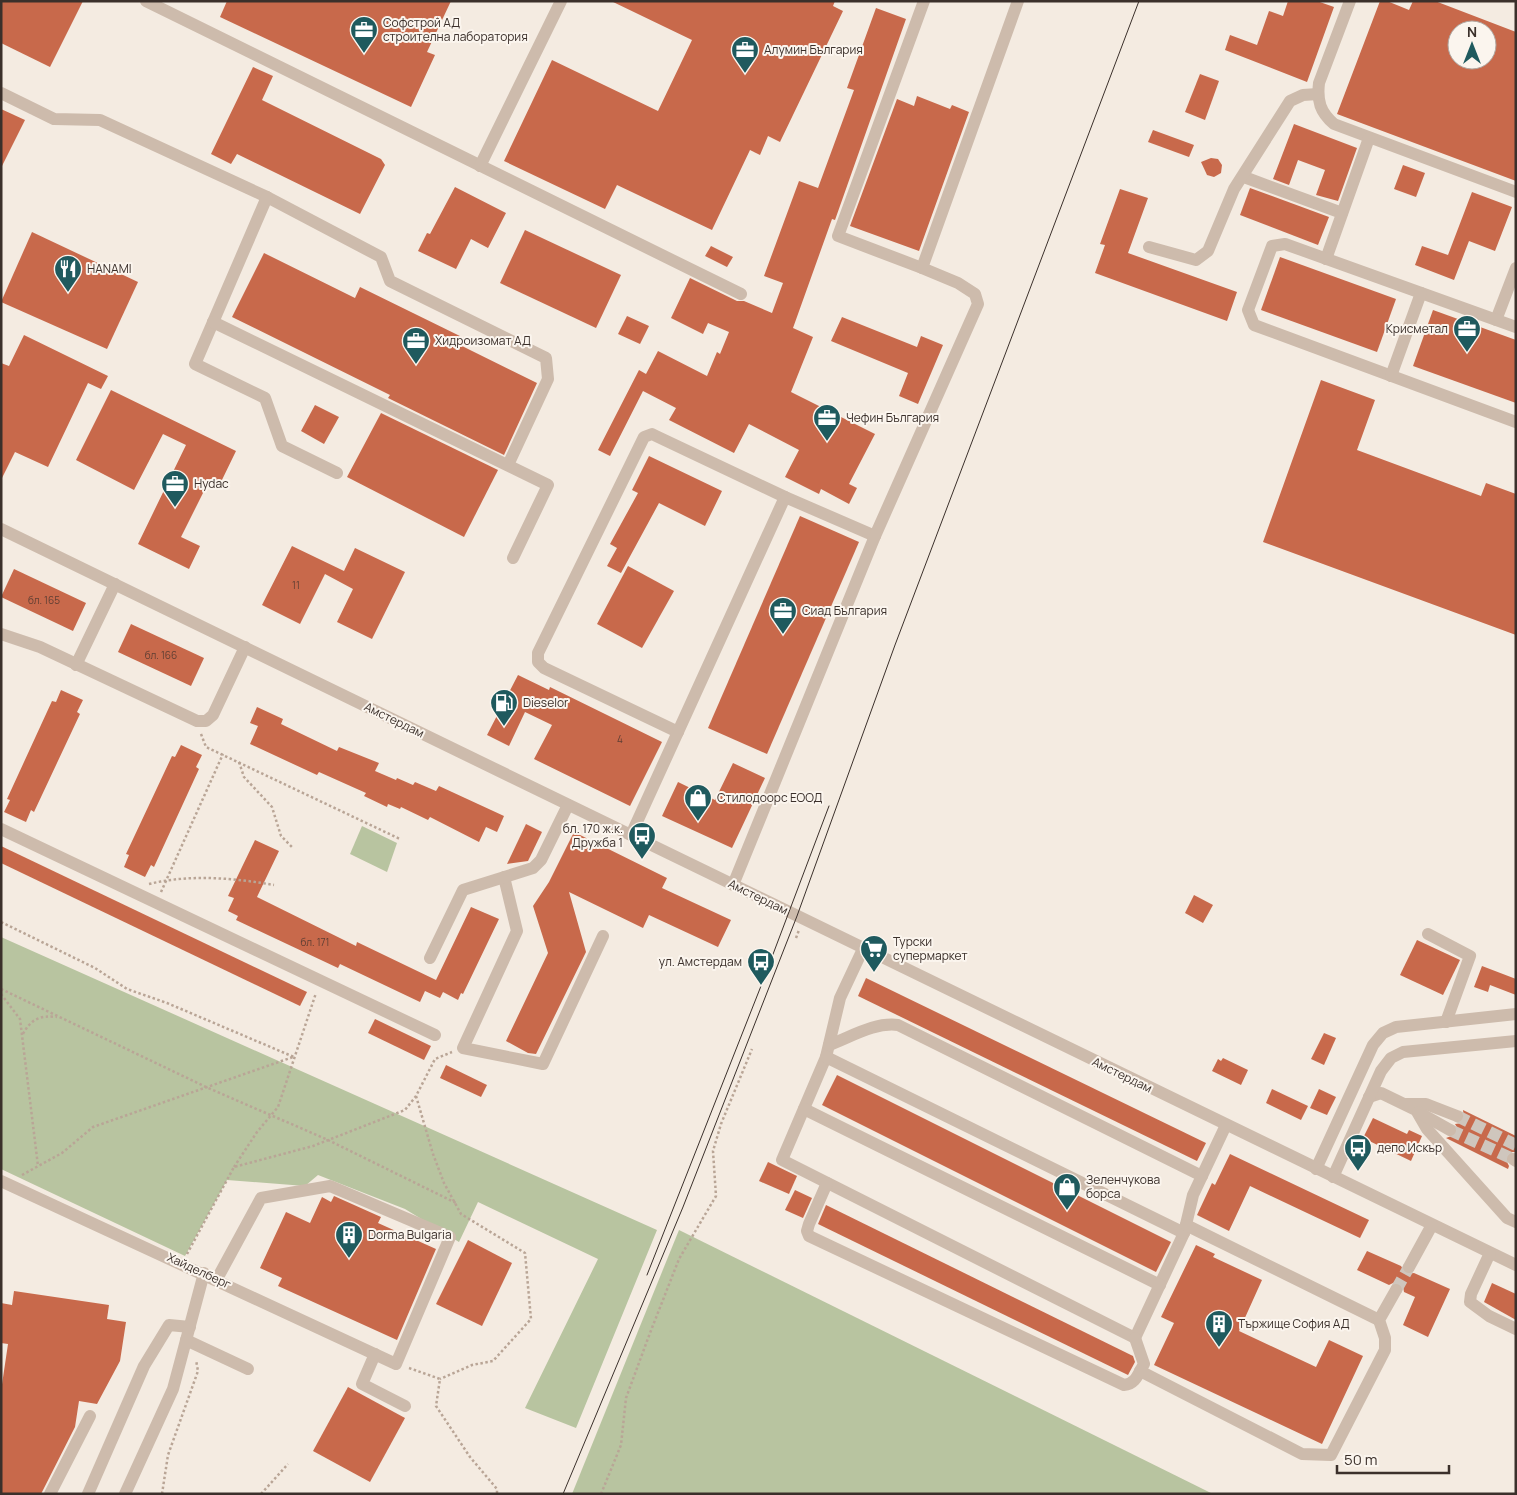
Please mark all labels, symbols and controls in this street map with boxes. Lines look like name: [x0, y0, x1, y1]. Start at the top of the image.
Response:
place label: Софстрой АД строителна лаборатория: [383, 14, 528, 45]
office icon: Софстрой АД строителна лаборатория: [349, 15, 379, 54]
north arrow: [1447, 20, 1497, 70]
text: N: [1467, 22, 1477, 41]
office icon: Алумин България: [730, 35, 760, 74]
place label: Алумин България: [764, 41, 863, 58]
restaurant icon: HANAMI: [53, 254, 83, 293]
place label: HANAMI: [87, 260, 132, 277]
office icon: Крисметал: [1452, 314, 1482, 353]
place label: Крисметал: [1386, 320, 1448, 337]
office icon: Хидроизомат АД: [401, 326, 431, 365]
place label: Хидроизомат АД: [435, 332, 531, 349]
office icon: Чефин България: [812, 403, 842, 442]
place label: Чефин България: [846, 409, 939, 426]
office icon: Hydac: [160, 469, 190, 508]
place label: Hydac: [194, 475, 229, 492]
house number: 11: [292, 578, 300, 592]
house number: бл. 165: [28, 593, 60, 607]
office icon: Сиад България: [768, 596, 798, 635]
place label: Сиад България: [802, 602, 887, 619]
house number: бл. 166: [145, 648, 177, 662]
fuel station icon: Dieselor: [489, 688, 519, 727]
place label: Dieselor: [523, 694, 569, 711]
street label: Амстердам: [361, 698, 427, 741]
house number: 4: [617, 732, 623, 746]
shop icon: Стилодоорс ЕООД: [683, 783, 713, 822]
place label: Стилодоорс ЕООД: [717, 789, 823, 806]
place label: бл. 170 ж.к. Дружба 1: [563, 820, 623, 851]
bus stop icon: бл. 170 ж.к. Дружба 1: [627, 821, 657, 860]
street label: Амстердам: [725, 875, 791, 918]
place label: Турски супермаркет: [893, 933, 967, 964]
supermarket icon: Турски супермаркет: [859, 934, 889, 973]
house number: бл. 171: [301, 935, 329, 949]
bus stop icon: ул. Амстердам: [746, 947, 776, 986]
place label: ул. Амстердам: [659, 953, 742, 970]
street label: Амстердам: [1089, 1053, 1155, 1096]
bus stop icon: депо Искър: [1343, 1133, 1373, 1172]
place label: депо Искър: [1377, 1139, 1442, 1156]
place label: Зеленчукова борса: [1086, 1171, 1160, 1202]
shop icon: Зеленчукова борса: [1052, 1172, 1082, 1211]
building icon: Dorma Bulgaria: [334, 1220, 364, 1259]
place label: Dorma Bulgaria: [368, 1226, 452, 1243]
street label: Хайделберг: [165, 1248, 234, 1293]
building icon: Тържище София АД: [1204, 1309, 1234, 1348]
place label: Тържище София АД: [1238, 1315, 1350, 1332]
scale bar: [1337, 1442, 1450, 1474]
text: 50 m: [1344, 1449, 1378, 1470]

